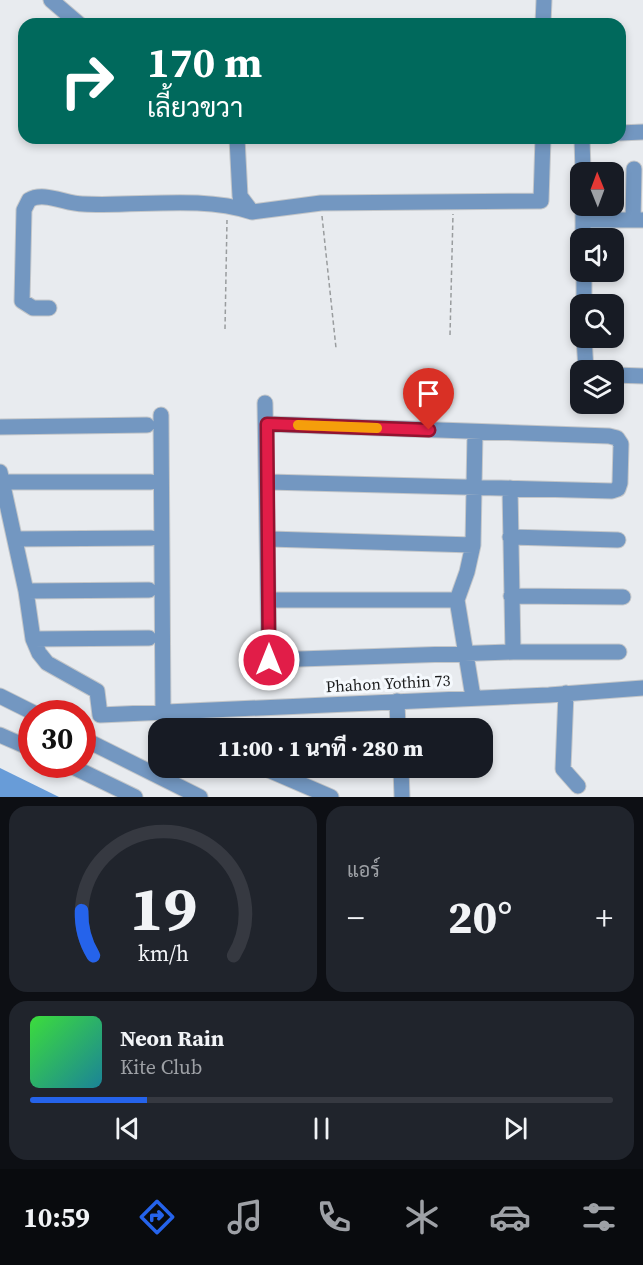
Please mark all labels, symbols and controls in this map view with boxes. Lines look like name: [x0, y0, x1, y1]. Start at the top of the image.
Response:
text: 170 m: [147, 33, 262, 91]
icon: right: [48, 42, 126, 120]
text: เลี้ยวขวา: [147, 89, 243, 126]
north arrow: [570, 162, 624, 216]
map controls: [570, 162, 624, 414]
button: sound: [570, 228, 624, 282]
button: search: [570, 294, 624, 348]
button: layers: [570, 360, 624, 414]
pin: [403, 368, 454, 430]
icon: arrive: [412, 377, 445, 410]
position arrow: [237, 628, 301, 692]
street label: Phahon Yothin 73: [325, 669, 451, 697]
speed limit sign: 30: [18, 700, 96, 778]
text: 11:00 · 1 นาที · 280 m: [218, 733, 423, 763]
text: แอร์: [347, 856, 380, 884]
text: 19: [129, 865, 197, 951]
text: 20°: [448, 886, 512, 948]
text: −: [347, 895, 365, 940]
text: +: [595, 895, 613, 940]
text: km/h: [137, 939, 189, 968]
text: Neon Rain: [120, 1023, 224, 1053]
text: Kite Club: [120, 1053, 202, 1081]
icon: previous: [111, 1112, 144, 1145]
icon: pause: [305, 1112, 338, 1145]
icon: next: [499, 1112, 532, 1145]
icon: directions: [136, 1196, 178, 1238]
icon: music: [224, 1196, 266, 1238]
icon: phone: [313, 1196, 355, 1238]
icon: climate: [401, 1196, 443, 1238]
icon: car: [489, 1196, 531, 1238]
icon: filters: [578, 1196, 620, 1238]
text: 10:59: [23, 1199, 90, 1236]

